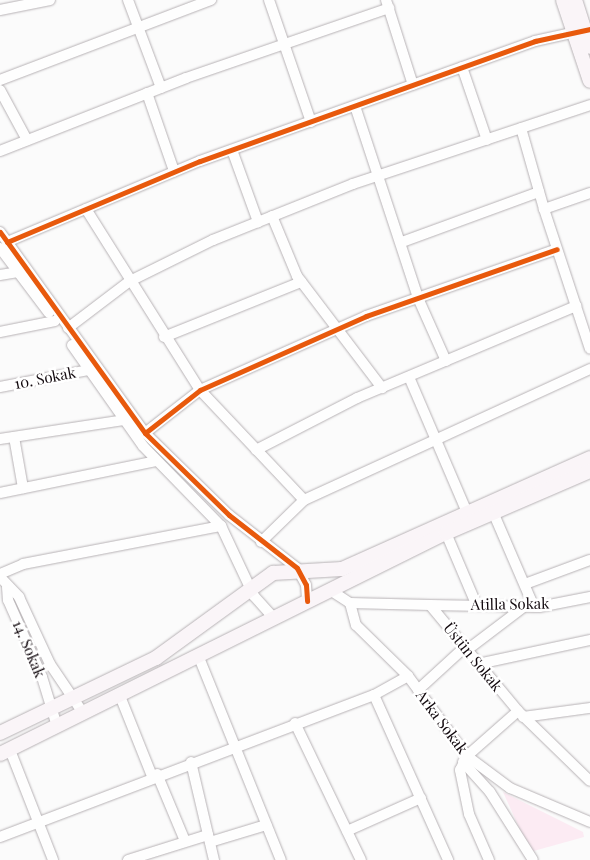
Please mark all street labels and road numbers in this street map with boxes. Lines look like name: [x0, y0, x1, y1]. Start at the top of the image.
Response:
street label: 10. Sokak: [13, 363, 77, 393]
street label: Atilla Sokak: [470, 594, 550, 614]
street label: 14. Sokak: [9, 618, 49, 680]
street label: Üstün Sokak: [440, 619, 506, 695]
street label: Arka Sokak: [412, 687, 472, 757]

